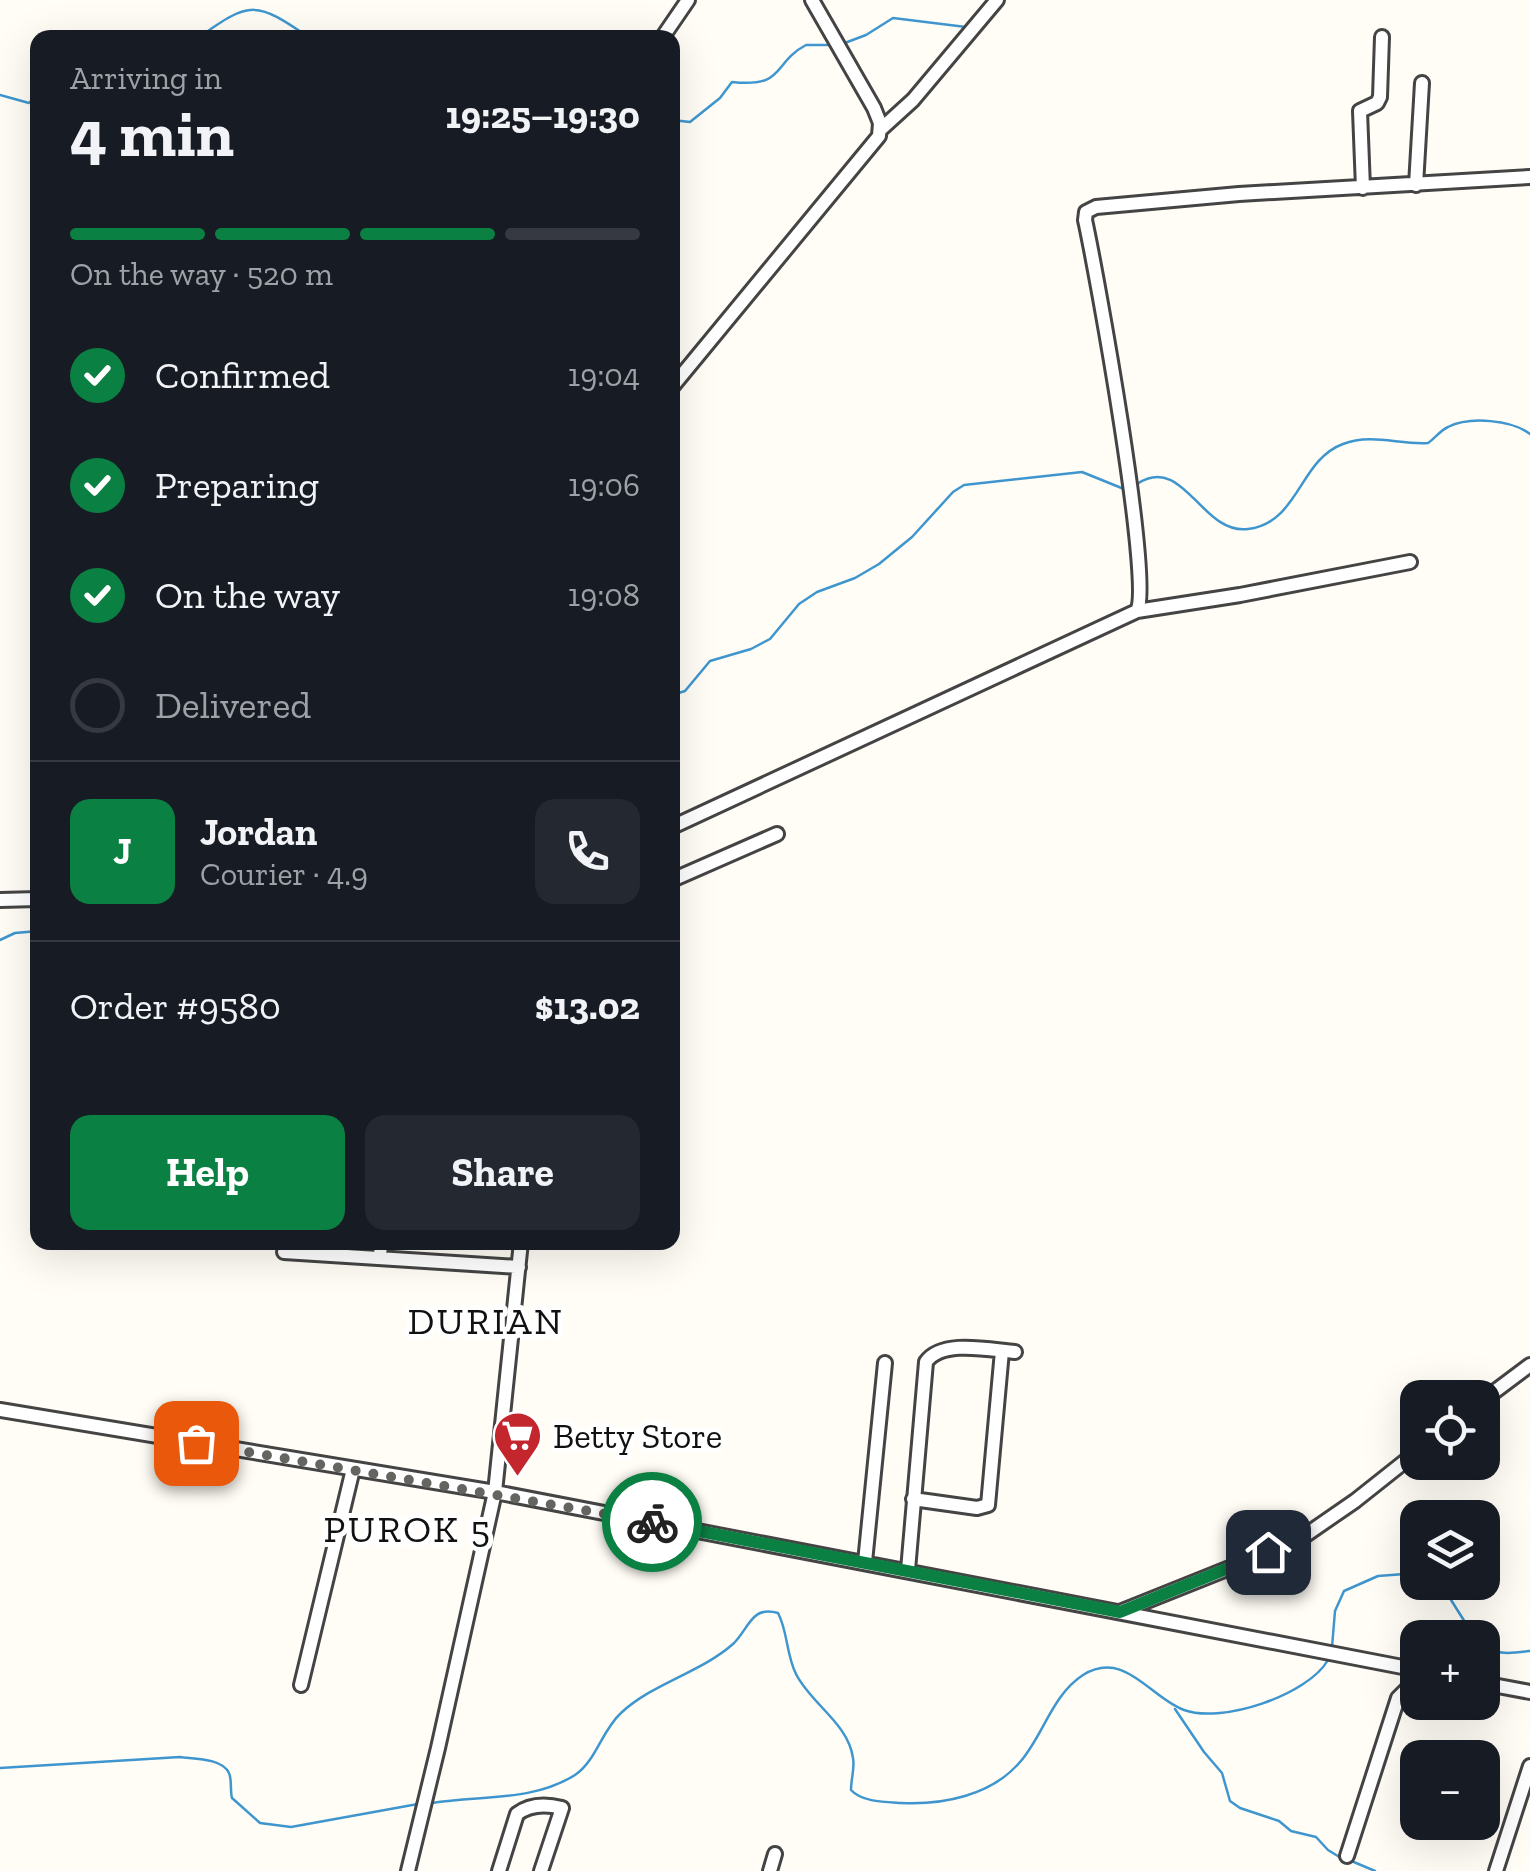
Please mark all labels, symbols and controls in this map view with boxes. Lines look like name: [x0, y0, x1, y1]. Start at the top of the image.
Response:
text: Arriving in: [70, 59, 222, 97]
text: 19:25–19:30: [445, 92, 640, 138]
text: 4 min: [70, 95, 234, 173]
text: On the way · 520 m: [70, 255, 333, 293]
icon: check: [70, 348, 125, 403]
text: Confirmed: [155, 352, 330, 398]
text: 19:04: [568, 356, 640, 394]
icon: check: [70, 458, 125, 513]
text: Preparing: [155, 462, 319, 508]
text: 19:06: [568, 466, 640, 504]
icon: check: [70, 568, 125, 623]
text: On the way: [155, 572, 340, 618]
text: 19:08: [568, 576, 640, 614]
text: Delivered: [155, 682, 311, 728]
button: phone: [535, 799, 640, 904]
text: Jordan: [200, 809, 317, 855]
text: J: [113, 828, 132, 874]
text: Courier · 4.9: [200, 855, 368, 893]
text: Order #9580: [70, 983, 281, 1029]
text: $13.02: [535, 983, 640, 1029]
button: Help: [70, 1115, 345, 1230]
button: Share: [365, 1115, 640, 1230]
district label: DURIAN: [407, 1298, 565, 1344]
map controls: [1400, 1380, 1500, 1840]
button: locate: [1400, 1380, 1500, 1480]
pin: [154, 1401, 239, 1486]
supermarket icon: Betty Store: [492, 1410, 544, 1478]
place label: Betty Store: [553, 1415, 722, 1457]
icon: bag: [169, 1416, 224, 1471]
courier: [602, 1472, 702, 1572]
icon: bike: [625, 1495, 680, 1550]
button: layers: [1400, 1500, 1500, 1600]
district label: PUROK 5: [324, 1506, 492, 1552]
pin: [1226, 1510, 1311, 1595]
icon: home: [1241, 1525, 1296, 1580]
button: +: [1400, 1620, 1500, 1720]
button: −: [1400, 1740, 1500, 1840]

